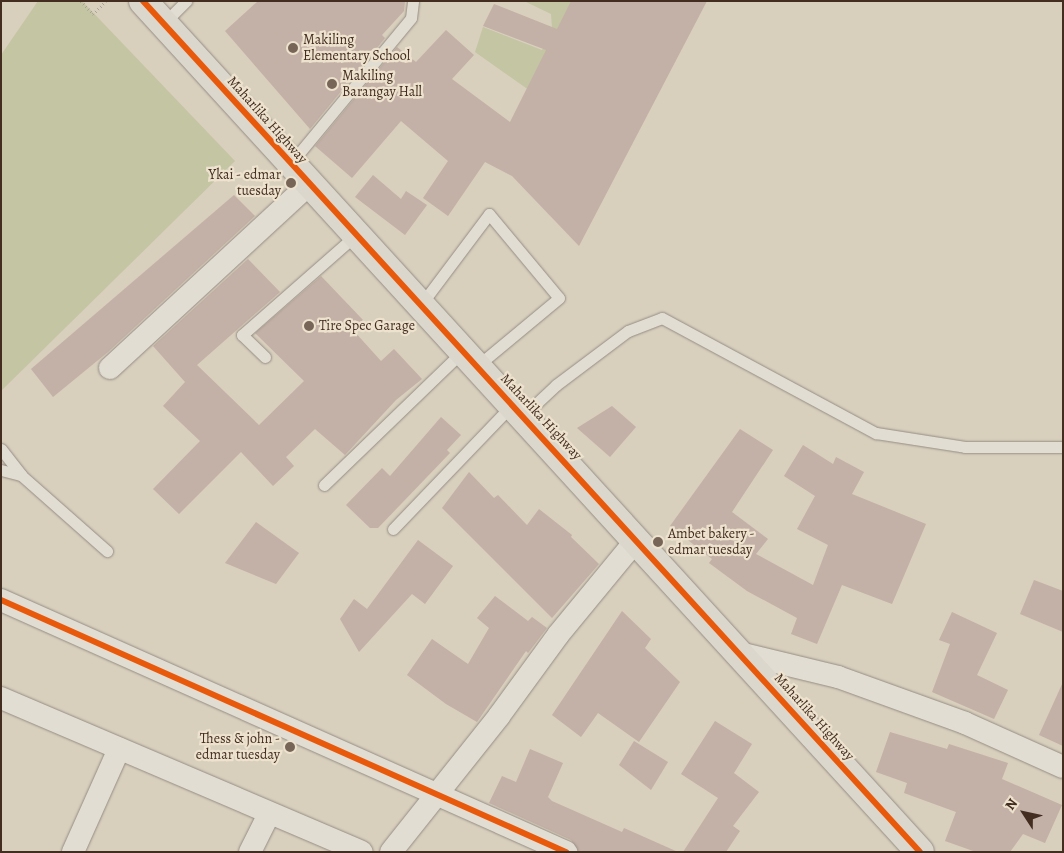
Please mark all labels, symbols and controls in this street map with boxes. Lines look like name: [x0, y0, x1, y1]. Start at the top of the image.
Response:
place label: Makiling Elementary School: [303, 32, 410, 64]
marker: Makiling Elementary School: [287, 42, 299, 54]
place label: Makiling Barangay Hall: [342, 68, 422, 100]
street label: Maharlika Highway: [223, 73, 311, 167]
marker: Makiling Barangay Hall: [326, 78, 338, 90]
place label: Ykai - edmar tuesday: [208, 167, 281, 200]
marker: Ykai - edmar tuesday: [285, 177, 297, 189]
place label: Tire Spec Garage: [319, 318, 415, 334]
marker: Tire Spec Garage: [303, 320, 315, 332]
street label: Maharlika Highway: [497, 370, 585, 464]
place label: Ambet bakery - edmar tuesday: [668, 526, 755, 558]
marker: Ambet bakery - edmar tuesday: [652, 536, 664, 548]
street label: Maharlika Highway: [770, 670, 858, 764]
place label: Thess & john - edmar tuesday: [196, 731, 280, 764]
marker: Thess & john - edmar tuesday: [284, 741, 296, 753]
north arrow: [999, 788, 1049, 838]
text: N: [1001, 794, 1022, 814]

